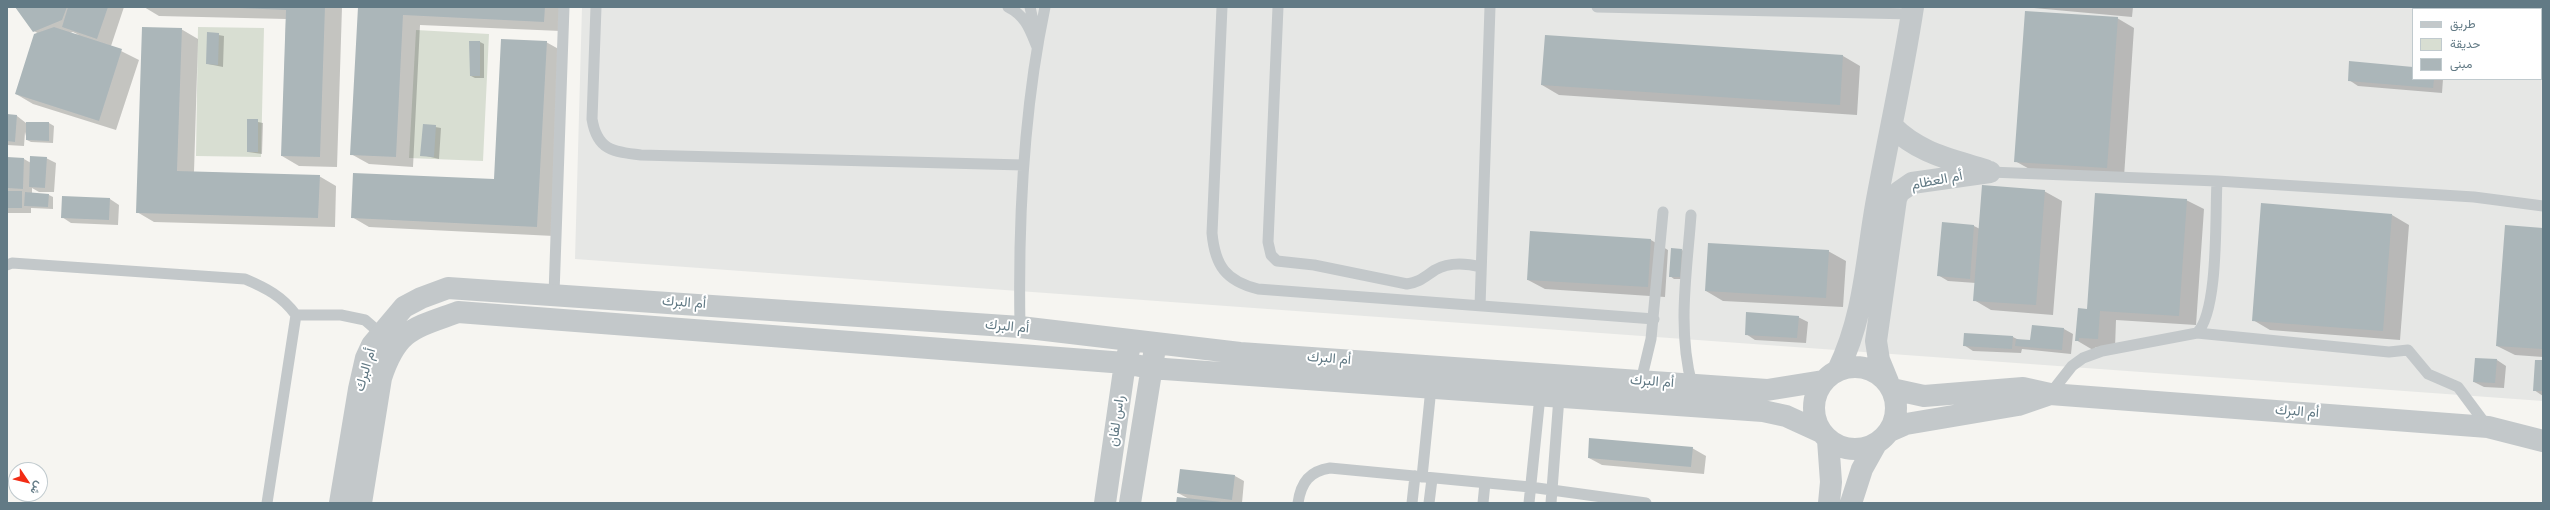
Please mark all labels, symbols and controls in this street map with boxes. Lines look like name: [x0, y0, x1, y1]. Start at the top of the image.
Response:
legend: [2412, 8, 2542, 80]
text: طريق: [2450, 15, 2475, 32]
text: حديقة: [2450, 35, 2480, 52]
text: مبنى: [2450, 55, 2472, 72]
street label: أم العظام: [1910, 168, 1964, 194]
street label: أم البرك: [661, 293, 707, 313]
street label: أم البرك: [984, 317, 1030, 337]
street label: أم البرك: [352, 346, 380, 394]
street label: أم البرك: [1306, 349, 1352, 369]
street label: أم البرك: [1629, 372, 1675, 392]
street label: راس لفان: [1105, 394, 1129, 448]
street label: أم البرك: [2274, 402, 2320, 422]
north arrow: [8, 462, 48, 502]
text: ش: [27, 478, 47, 498]

